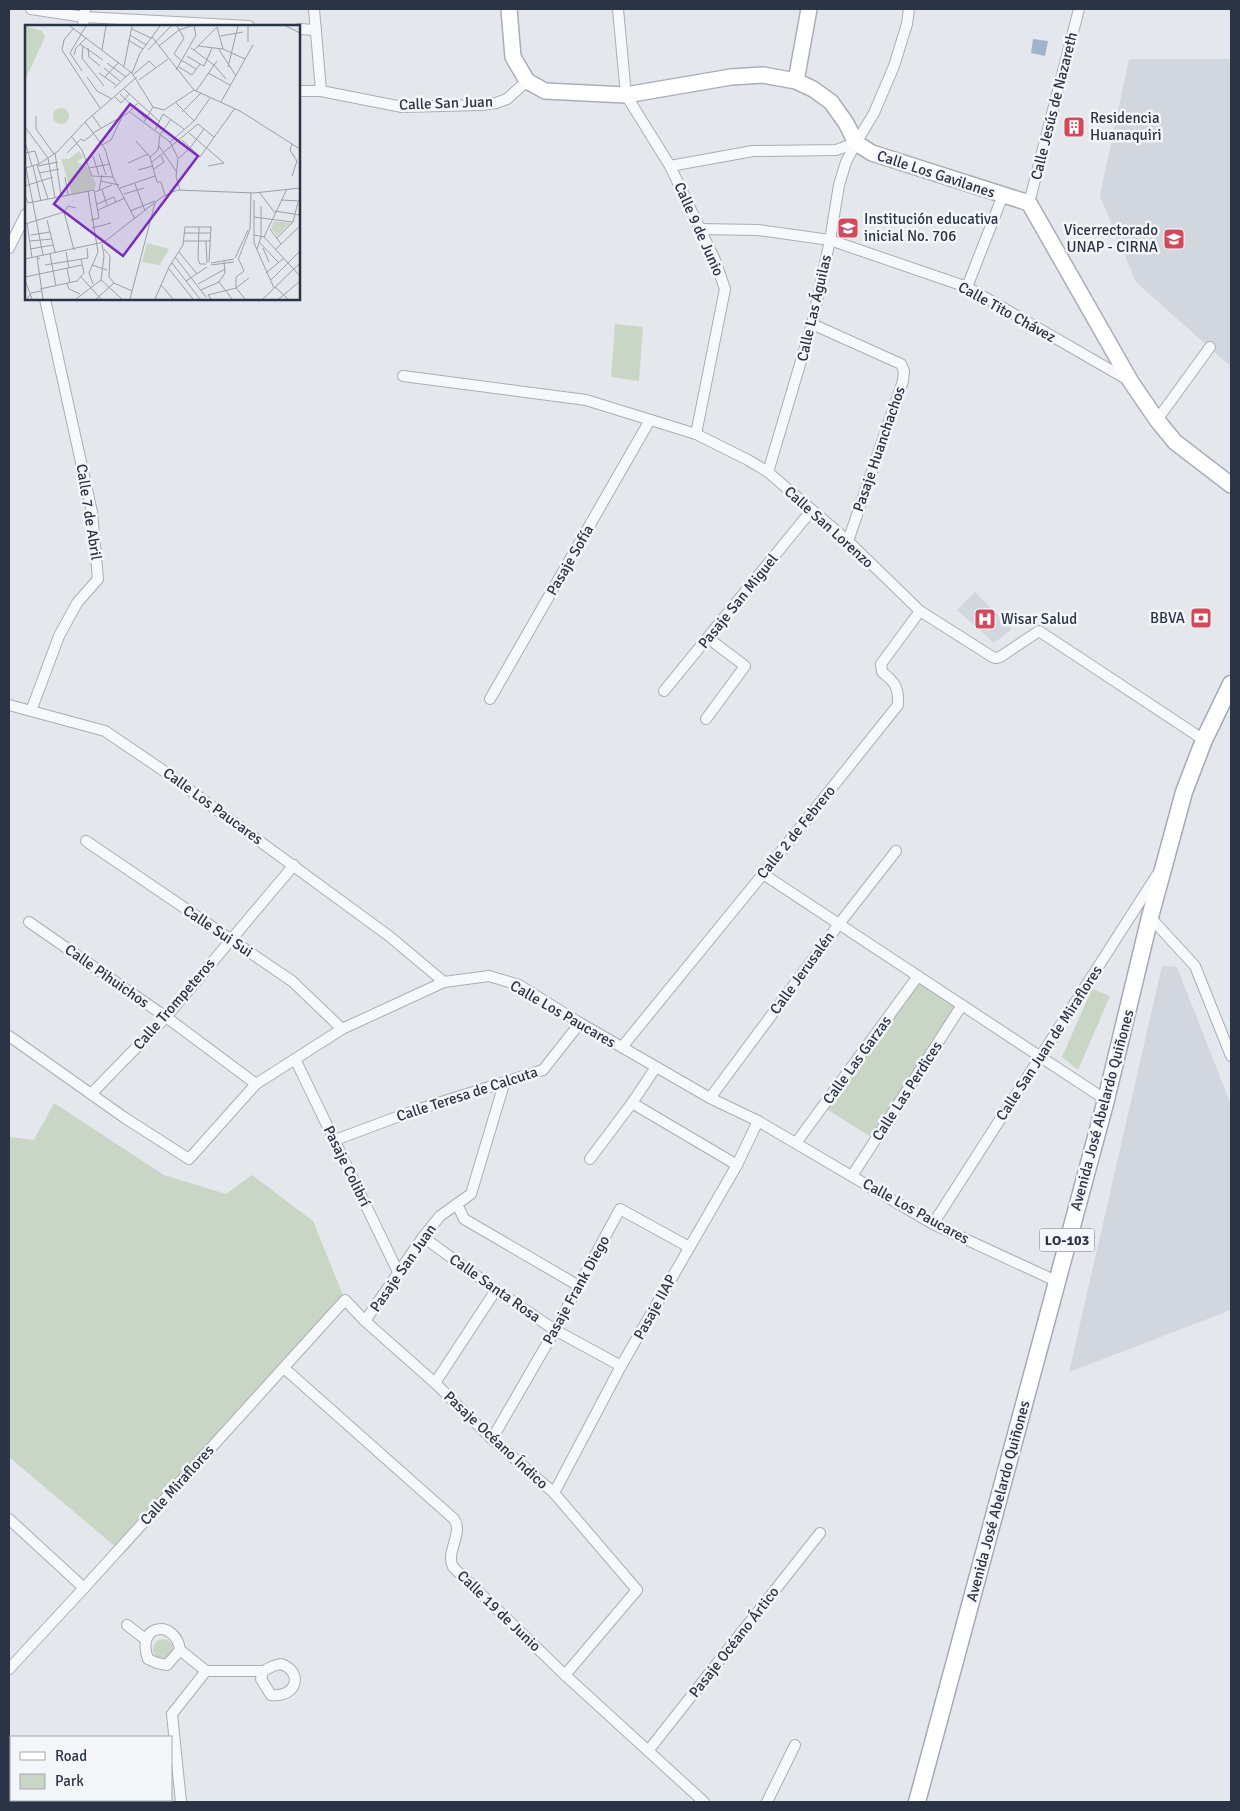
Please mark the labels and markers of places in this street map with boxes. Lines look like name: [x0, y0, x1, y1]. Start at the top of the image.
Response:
place label: Residencia Huanaquiri: [1090, 109, 1162, 144]
building icon: Residencia Huanaquiri: [1062, 115, 1086, 139]
place label: Institución educativa inicial No. 706: [864, 210, 998, 245]
school or university icon: Institución educativa inicial No. 706: [836, 216, 860, 240]
place label: Vicerrectorado UNAP - CIRNA: [1064, 221, 1158, 256]
school or university icon: Vicerrectorado UNAP - CIRNA: [1162, 227, 1186, 251]
bank icon: BBVA: [1189, 606, 1213, 630]
hospital icon: Wisar Salud: [973, 607, 997, 631]
place label: BBVA: [1150, 609, 1185, 627]
place label: Wisar Salud: [1001, 610, 1077, 628]

